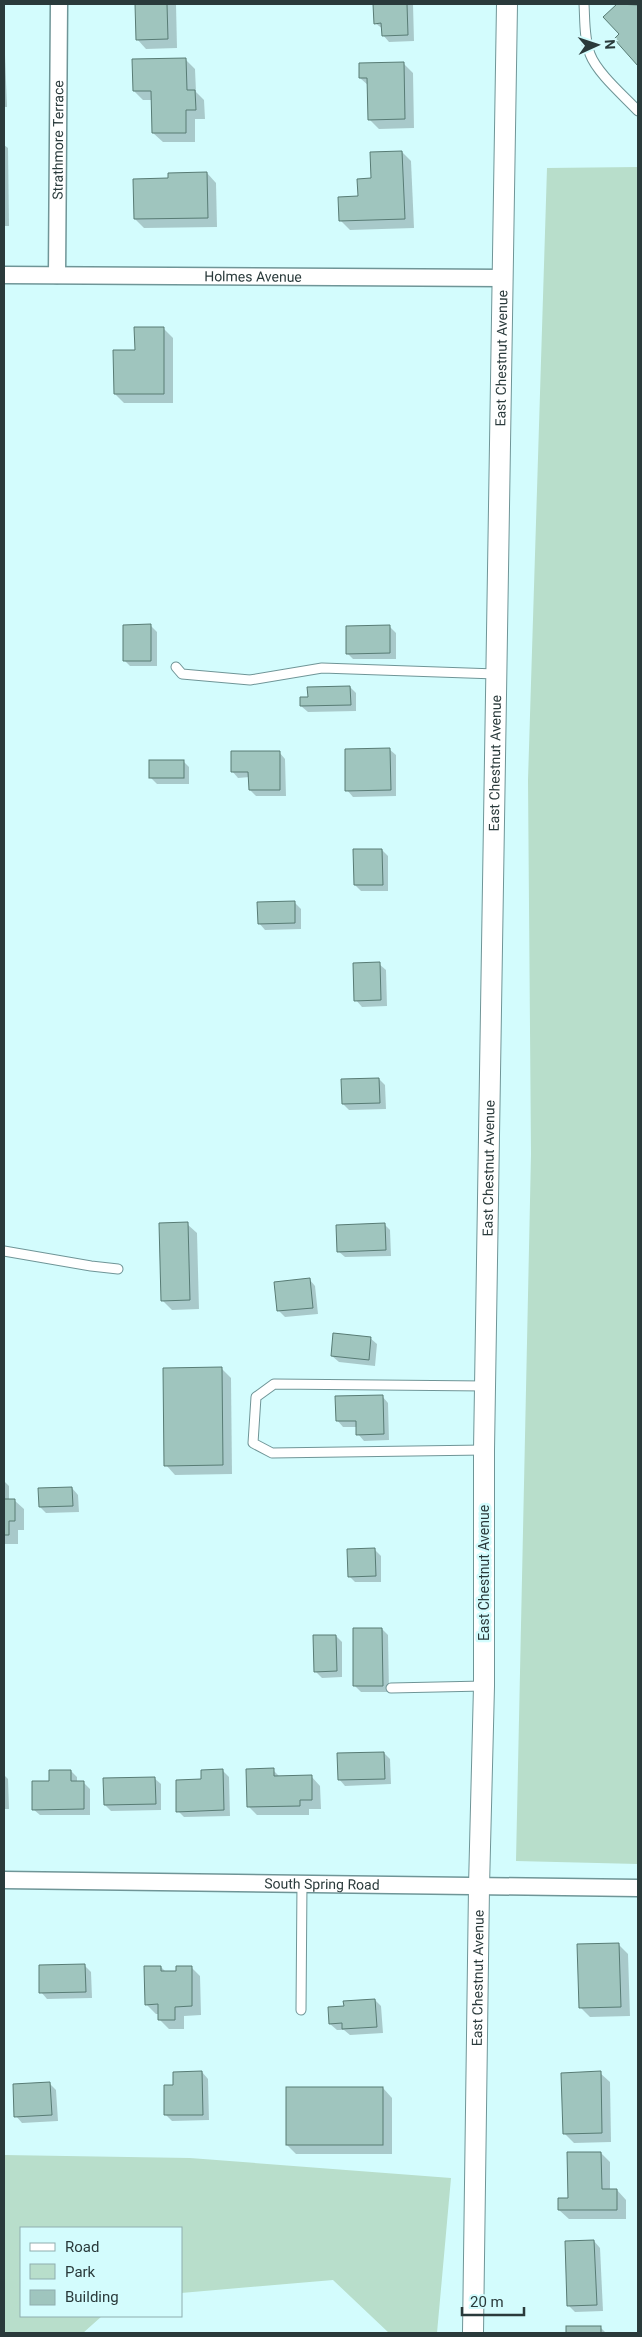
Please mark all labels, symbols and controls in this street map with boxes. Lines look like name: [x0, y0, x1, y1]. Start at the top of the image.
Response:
north arrow: [572, 20, 622, 70]
text: N: [602, 39, 618, 50]
street label: Strathmore Terrace: [50, 80, 66, 200]
street label: Holmes Avenue: [204, 268, 302, 285]
street label: East Chestnut Avenue: [492, 290, 510, 427]
street label: East Chestnut Avenue: [486, 695, 504, 831]
street label: East Chestnut Avenue: [479, 1100, 498, 1236]
street label: East Chestnut Avenue: [476, 1505, 492, 1641]
street label: South Spring Road: [264, 1875, 380, 1893]
street label: East Chestnut Avenue: [469, 1910, 487, 2046]
legend: [20, 2227, 182, 2317]
text: Road: [65, 2238, 99, 2256]
text: Park: [65, 2263, 96, 2281]
scale bar: [462, 2284, 524, 2316]
text: Building: [65, 2288, 119, 2306]
text: 20 m: [470, 2293, 504, 2311]

